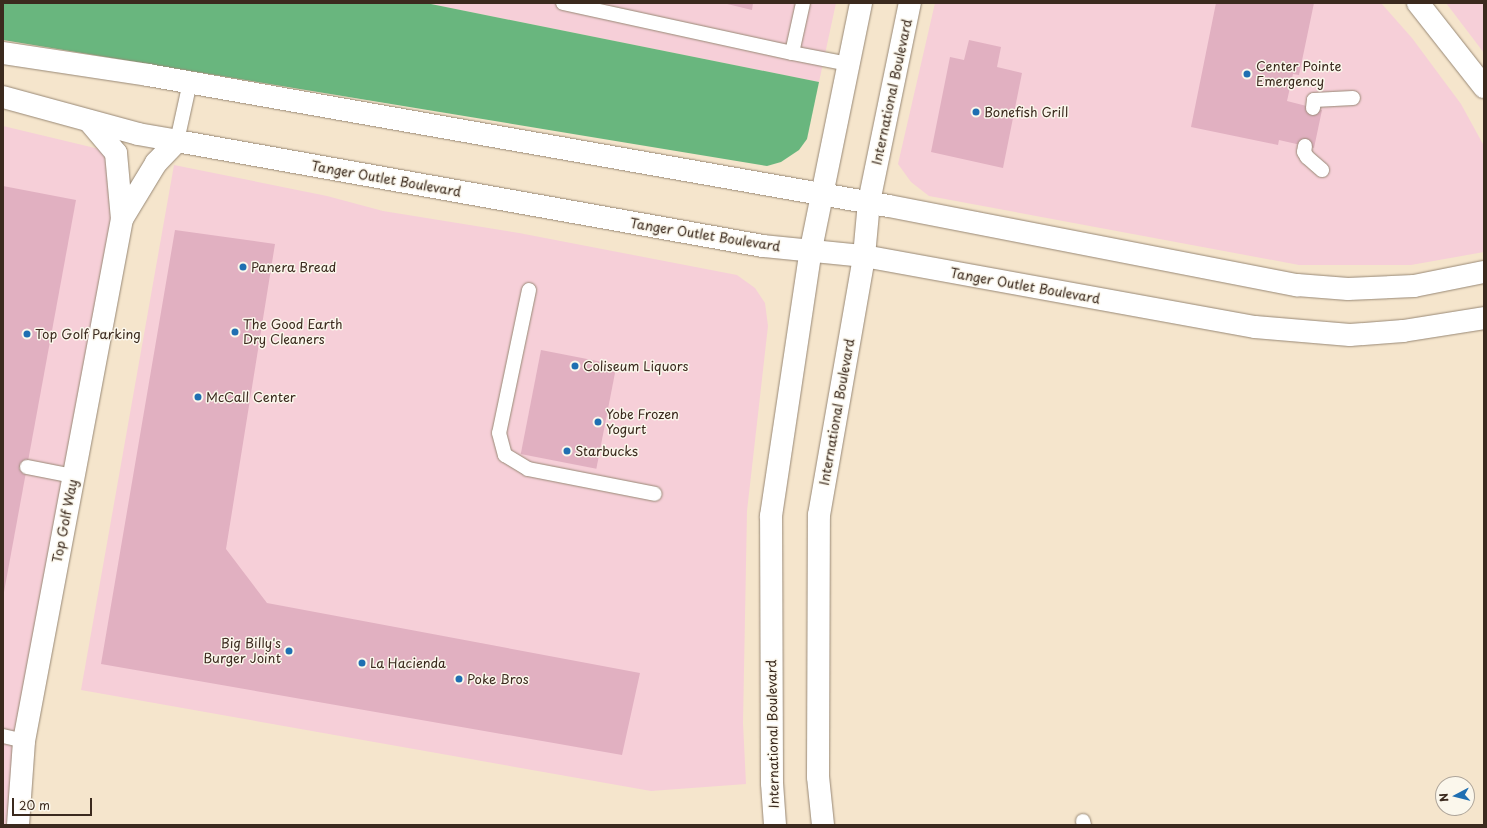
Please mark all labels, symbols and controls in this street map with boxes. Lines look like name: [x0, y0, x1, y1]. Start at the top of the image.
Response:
street label: International Boulevard: [869, 18, 915, 166]
place label: Center Pointe Emergency: [1256, 59, 1342, 90]
marker: Center Pointe Emergency: [1241, 68, 1253, 80]
place label: Bonefish Grill: [984, 104, 1069, 120]
marker: Bonefish Grill: [971, 107, 981, 117]
street label: Tanger Outlet Boulevard: [310, 158, 462, 200]
street label: Tanger Outlet Boulevard: [628, 215, 782, 255]
place label: Panera Bread: [251, 259, 336, 275]
marker: Panera Bread: [238, 262, 248, 272]
street label: Tanger Outlet Boulevard: [949, 265, 1101, 307]
place label: The Good Earth Dry Cleaners: [243, 317, 342, 348]
place label: Top Golf Parking: [35, 326, 142, 342]
marker: The Good Earth Dry Cleaners: [230, 327, 240, 337]
marker: Top Golf Parking: [22, 329, 32, 339]
street label: International Boulevard: [816, 337, 858, 487]
place label: Coliseum Liquors: [583, 358, 688, 374]
marker: Coliseum Liquors: [570, 361, 580, 371]
place label: McCall Center: [206, 389, 296, 405]
marker: McCall Center: [193, 392, 203, 402]
place label: Yobe Frozen Yogurt: [606, 407, 679, 438]
marker: Yobe Frozen Yogurt: [593, 417, 603, 427]
place label: Starbucks: [575, 443, 638, 459]
marker: Starbucks: [562, 446, 572, 456]
street label: Top Golf Way: [49, 477, 81, 565]
place label: Big Billy's Burger Joint: [203, 636, 281, 667]
marker: Big Billy's Burger Joint: [284, 646, 294, 656]
place label: La Hacienda: [370, 655, 448, 671]
marker: La Hacienda: [357, 658, 367, 668]
street label: International Boulevard: [764, 659, 782, 809]
place label: Poke Bros: [467, 671, 529, 687]
marker: Poke Bros: [454, 674, 464, 684]
north arrow: [1435, 776, 1475, 816]
scale bar: [14, 790, 94, 816]
text: N: [1435, 792, 1453, 803]
text: 20 m: [19, 796, 50, 814]

